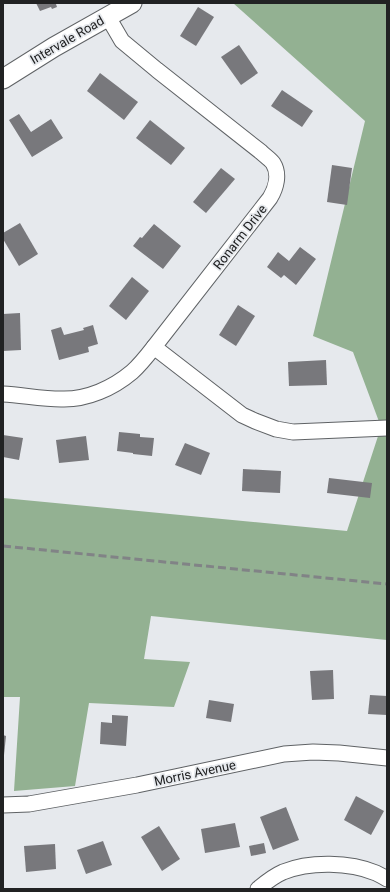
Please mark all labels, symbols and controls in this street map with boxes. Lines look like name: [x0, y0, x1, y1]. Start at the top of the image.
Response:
street label: Intervale Road: [27, 13, 107, 67]
street label: Ronarm Drive: [210, 202, 270, 272]
street label: Morris Avenue: [153, 757, 237, 789]

